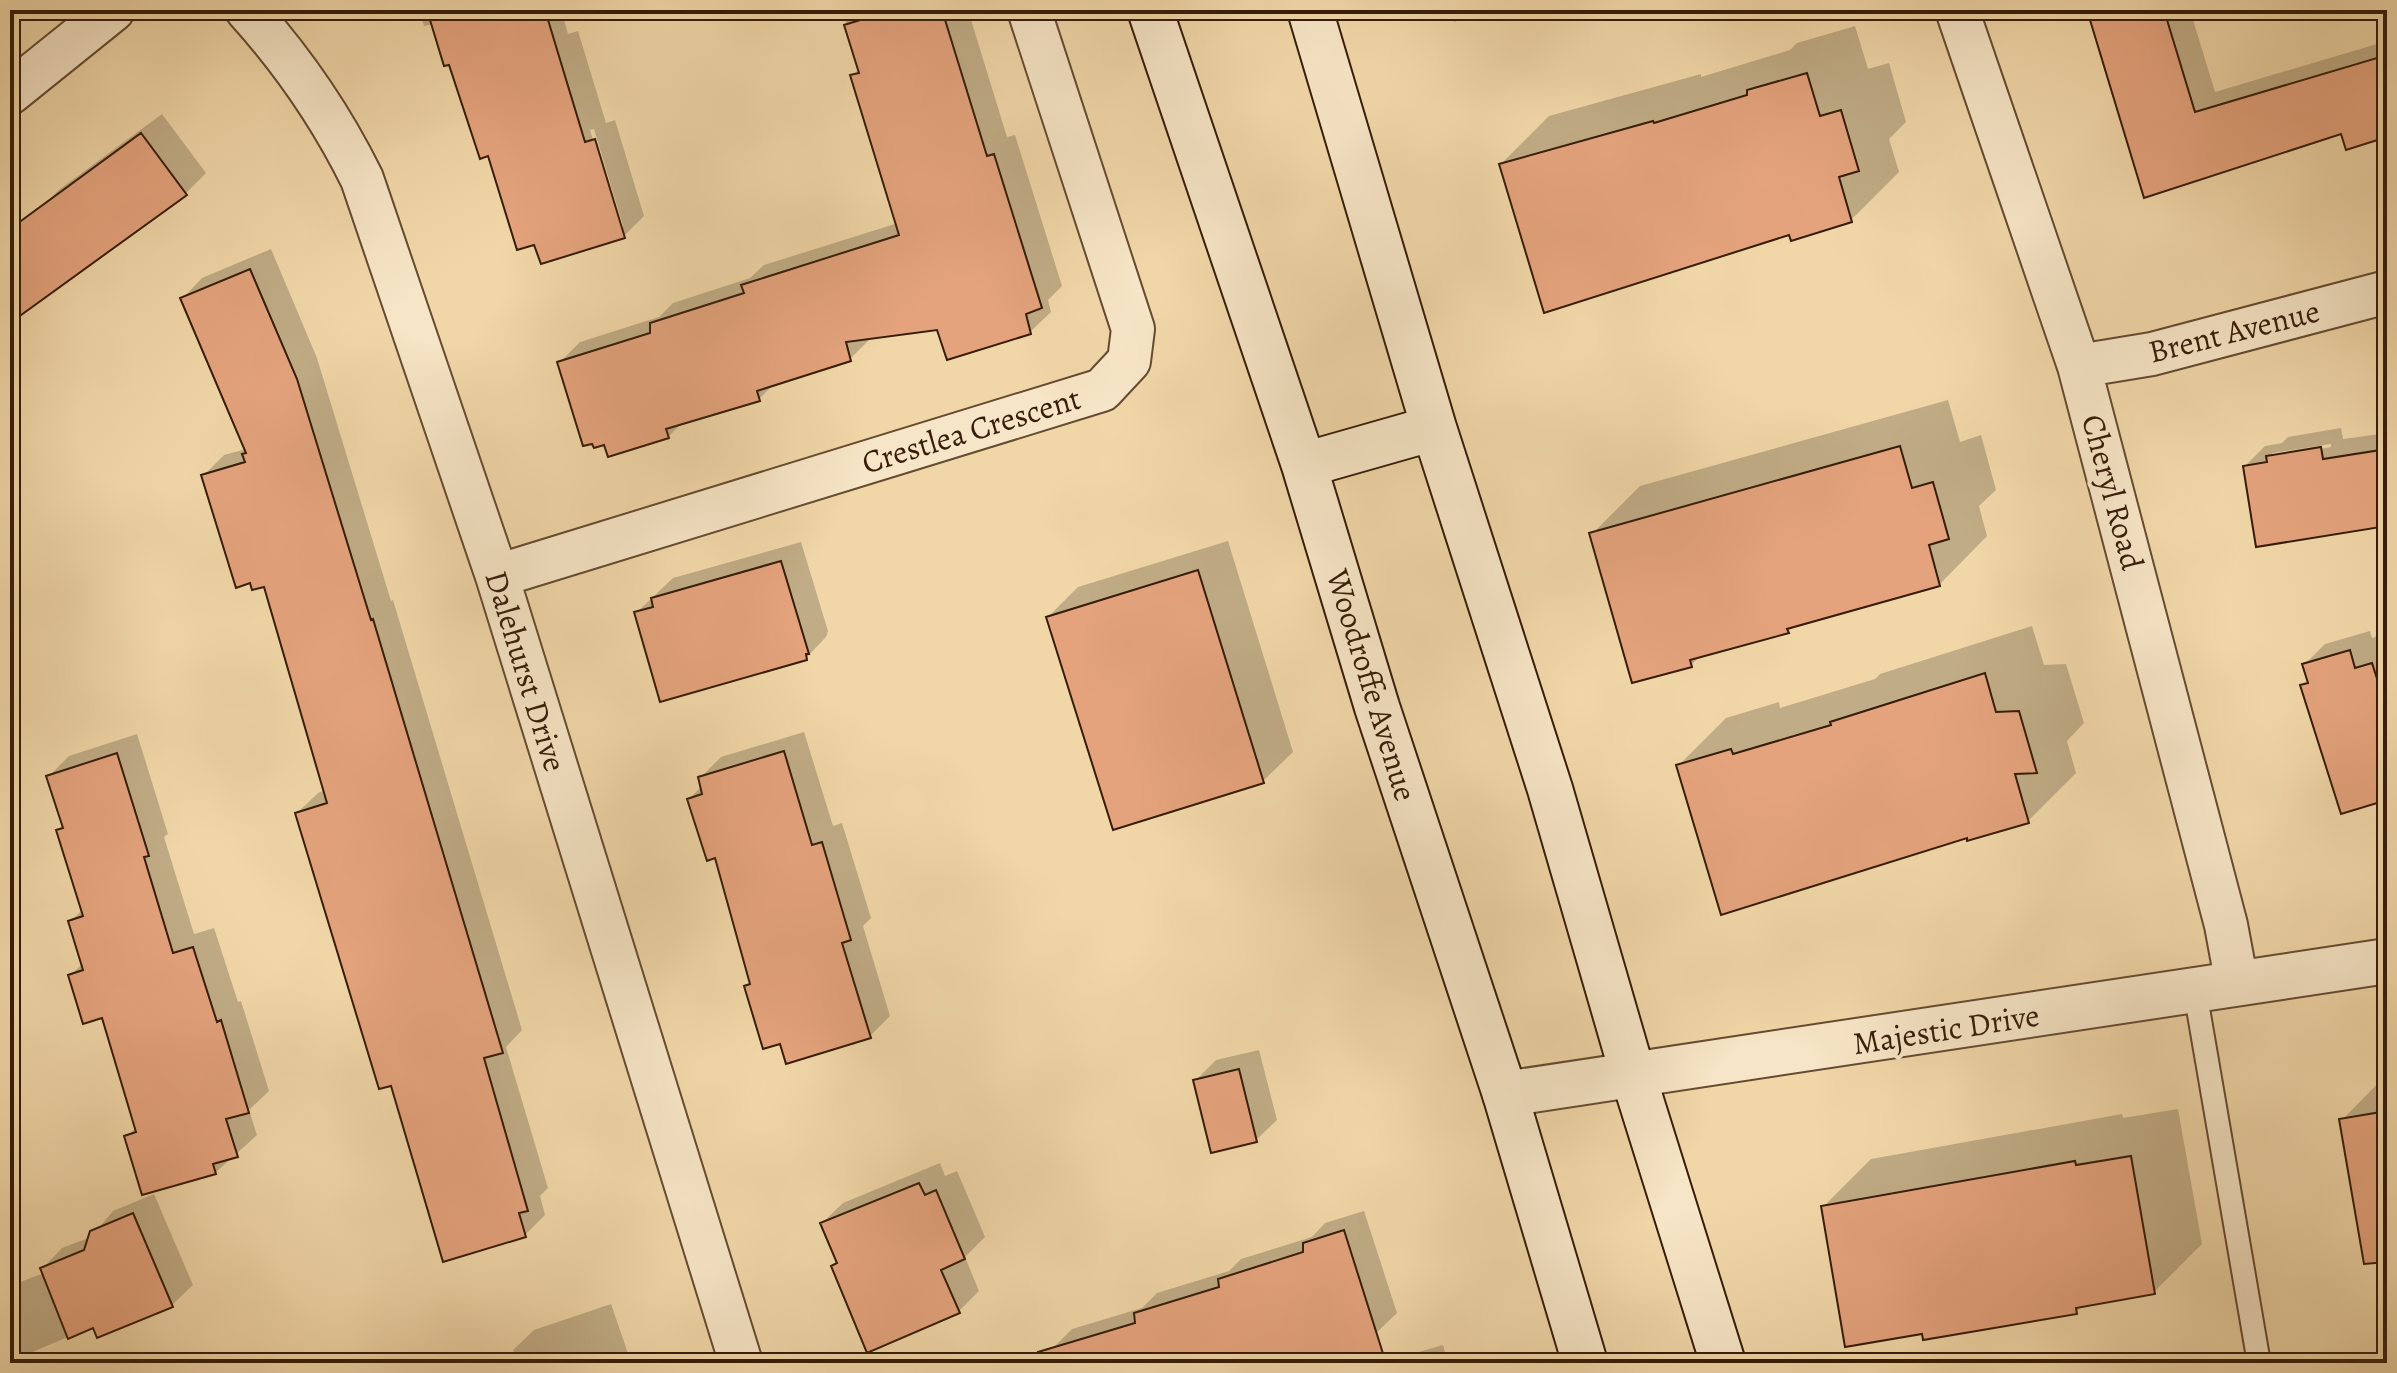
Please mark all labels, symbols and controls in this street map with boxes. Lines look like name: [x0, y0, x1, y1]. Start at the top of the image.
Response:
street label: Brent Avenue: [2144, 289, 2324, 373]
street label: Crestlea Crescent: [856, 376, 1086, 484]
street label: Cheryl Road: [2071, 409, 2155, 575]
street label: Woodroffe Avenue: [1316, 563, 1428, 806]
street label: Dalehurst Drive: [475, 565, 577, 777]
street label: Majestic Drive: [1850, 993, 2042, 1065]

